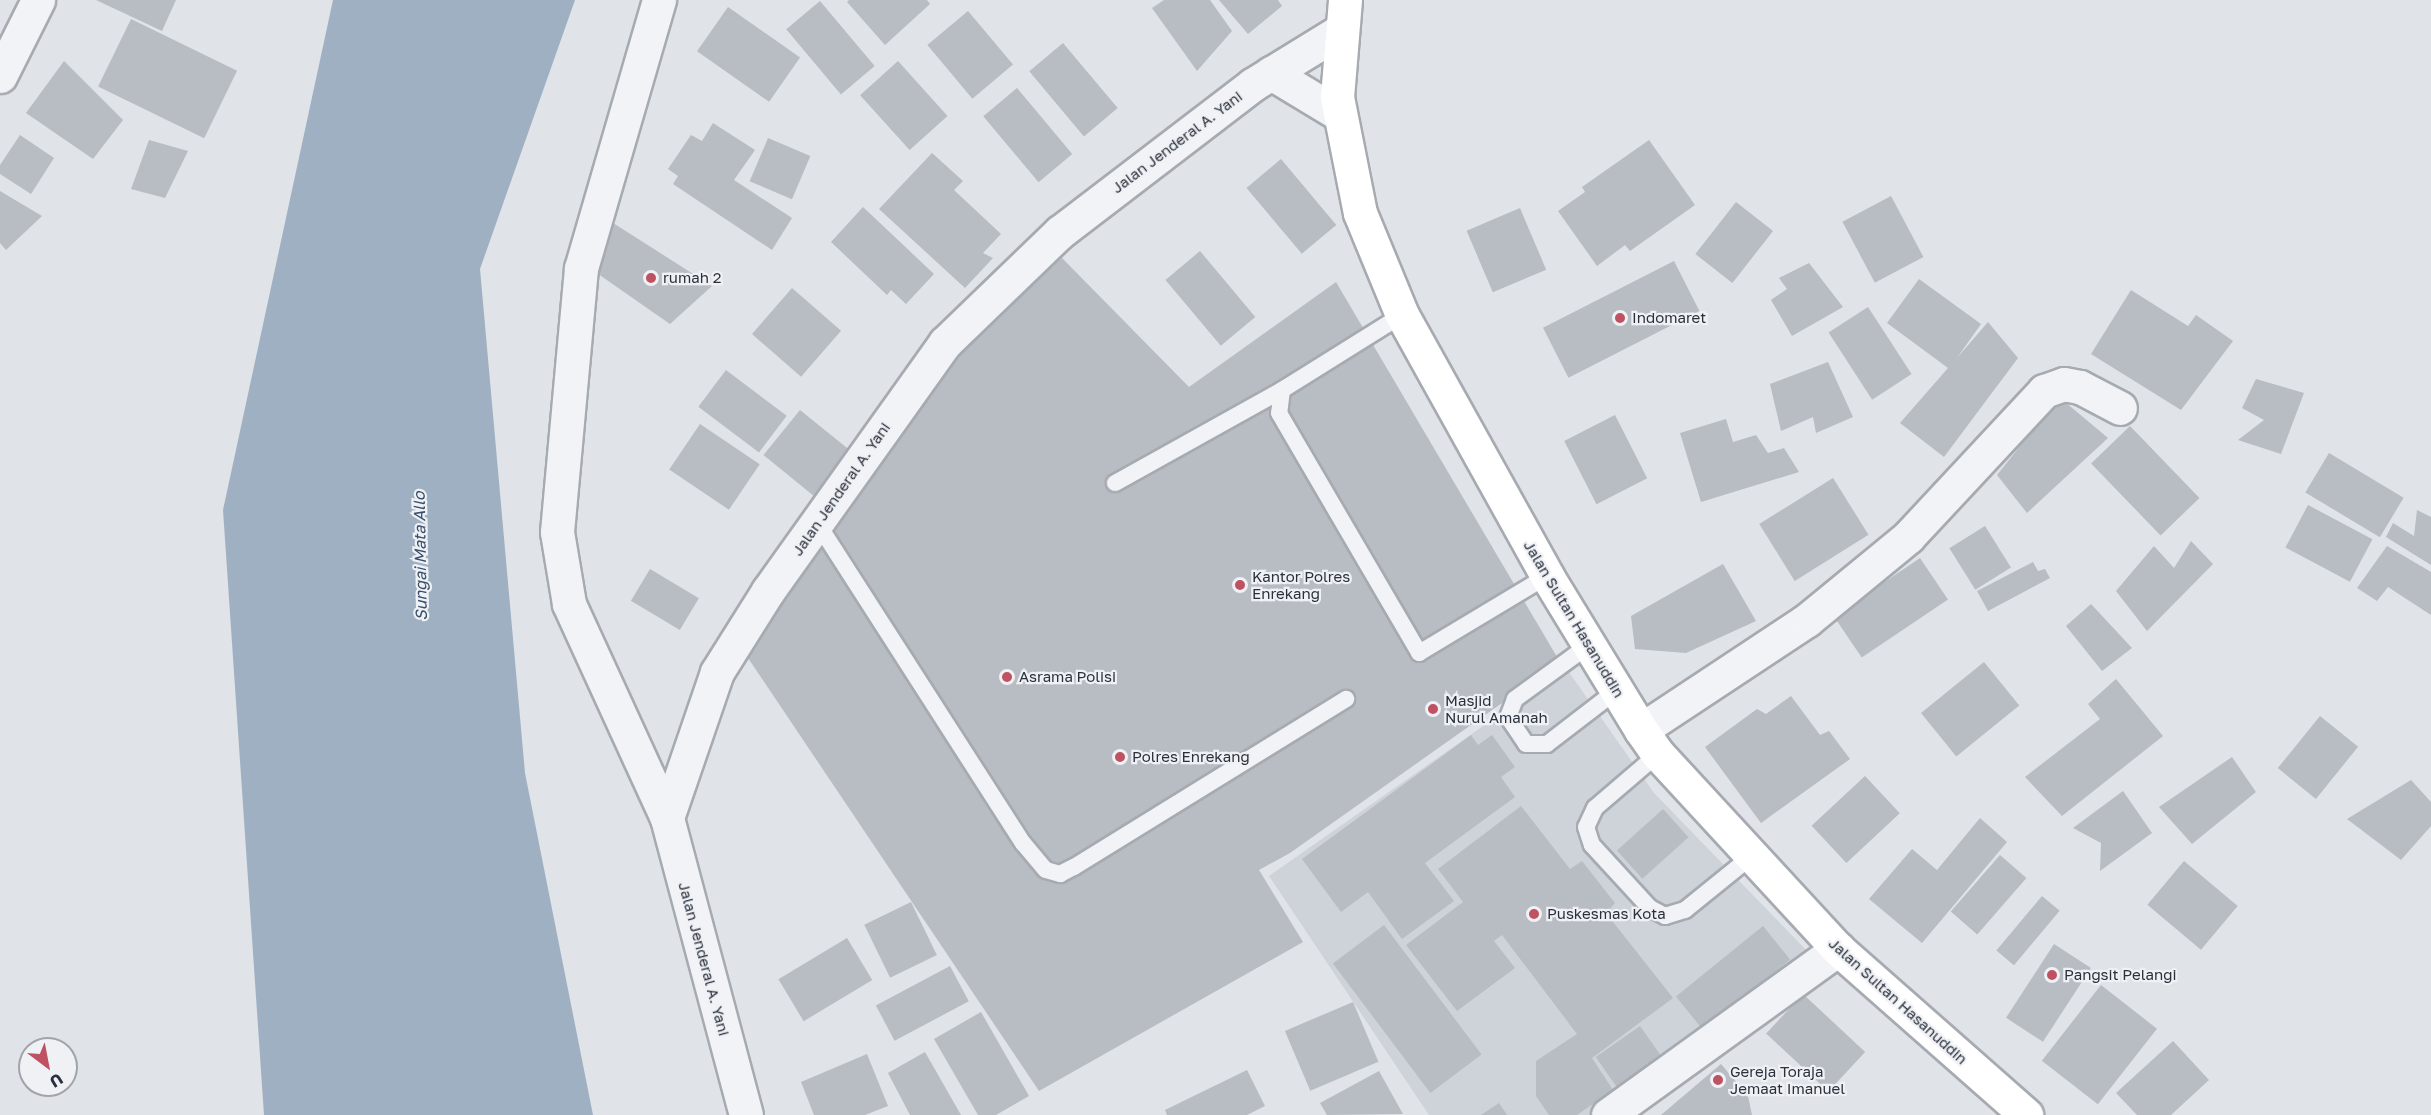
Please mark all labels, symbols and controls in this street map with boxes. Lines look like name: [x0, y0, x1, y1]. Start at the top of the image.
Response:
street label: Jalan Jenderal A. Yani: [1108, 87, 1246, 197]
place label: rumah 2: [663, 269, 721, 287]
marker: rumah 2: [644, 271, 658, 285]
place label: Indomaret: [1632, 309, 1706, 327]
marker: Indomaret: [1613, 311, 1627, 325]
street label: Jalan Jenderal A. Yani: [788, 419, 894, 559]
water label: Sungai Mata Allo: [409, 491, 431, 621]
street label: Jalan Sultan Hasanuddin: [1520, 537, 1628, 701]
place label: Kantor Polres Enrekang: [1252, 567, 1350, 602]
marker: Kantor Polres Enrekang: [1233, 578, 1247, 592]
place label: Asrama Polisi: [1019, 668, 1116, 686]
marker: Asrama Polisi: [1000, 670, 1014, 684]
place label: Masjid Nurul Amanah: [1445, 691, 1548, 726]
marker: Masjid Nurul Amanah: [1426, 702, 1440, 716]
place label: Polres Enrekang: [1132, 748, 1250, 766]
marker: Polres Enrekang: [1113, 750, 1127, 764]
street label: Jalan Jenderal A. Yani: [675, 880, 733, 1038]
marker: Puskesmas Kota: [1525, 905, 1543, 923]
place label: Puskesmas Kota: [1547, 905, 1666, 923]
street label: Jalan Sultan Hasanuddin: [1825, 934, 1971, 1068]
place label: Pangsit Pelangi: [2064, 966, 2176, 984]
marker: Pangsit Pelangi: [2045, 968, 2059, 982]
north arrow: [18, 1037, 78, 1097]
place label: Gereja Toraja Jemaat Imanuel: [1730, 1062, 1845, 1097]
text: U: [46, 1069, 67, 1092]
marker: Gereja Toraja Jemaat Imanuel: [1711, 1073, 1725, 1087]

